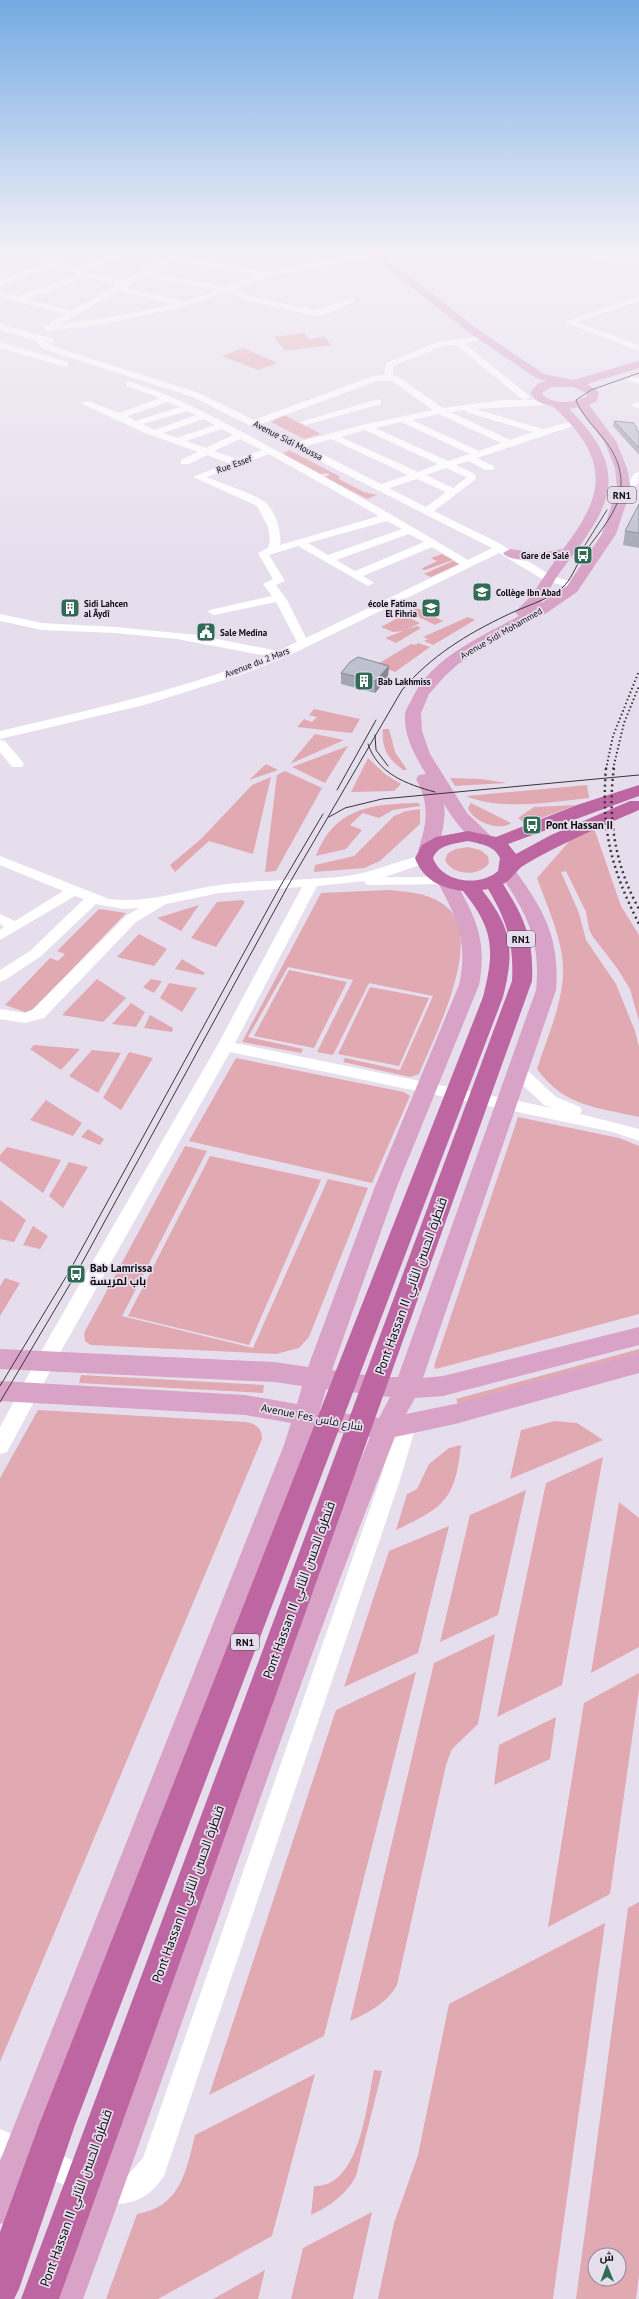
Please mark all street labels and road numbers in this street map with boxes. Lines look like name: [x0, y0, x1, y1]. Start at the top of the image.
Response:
street label: Avenue Sidi Moussa: [252, 418, 324, 462]
street label: Rue Essef: [215, 452, 254, 475]
road number: RN1: [608, 487, 636, 503]
street label: Avenue Sidi Mohammed: [458, 605, 544, 661]
street label: Avenue du 2 Mars: [223, 645, 291, 679]
road number: RN1: [507, 931, 535, 947]
street label: Pont Hassan II قنطرة الحسن الثاني: [371, 1195, 453, 1378]
street label: Avenue Fes شارع فاس: [260, 1400, 364, 1435]
street label: Pont Hassan II قنطرة الحسن الثاني: [259, 1499, 341, 1682]
road number: RN1: [231, 1634, 259, 1650]
street label: Pont Hassan II قنطرة الحسن الثاني: [148, 1803, 230, 1986]
street label: Pont Hassan II قنطرة الحسن الثاني: [36, 2107, 118, 2290]

